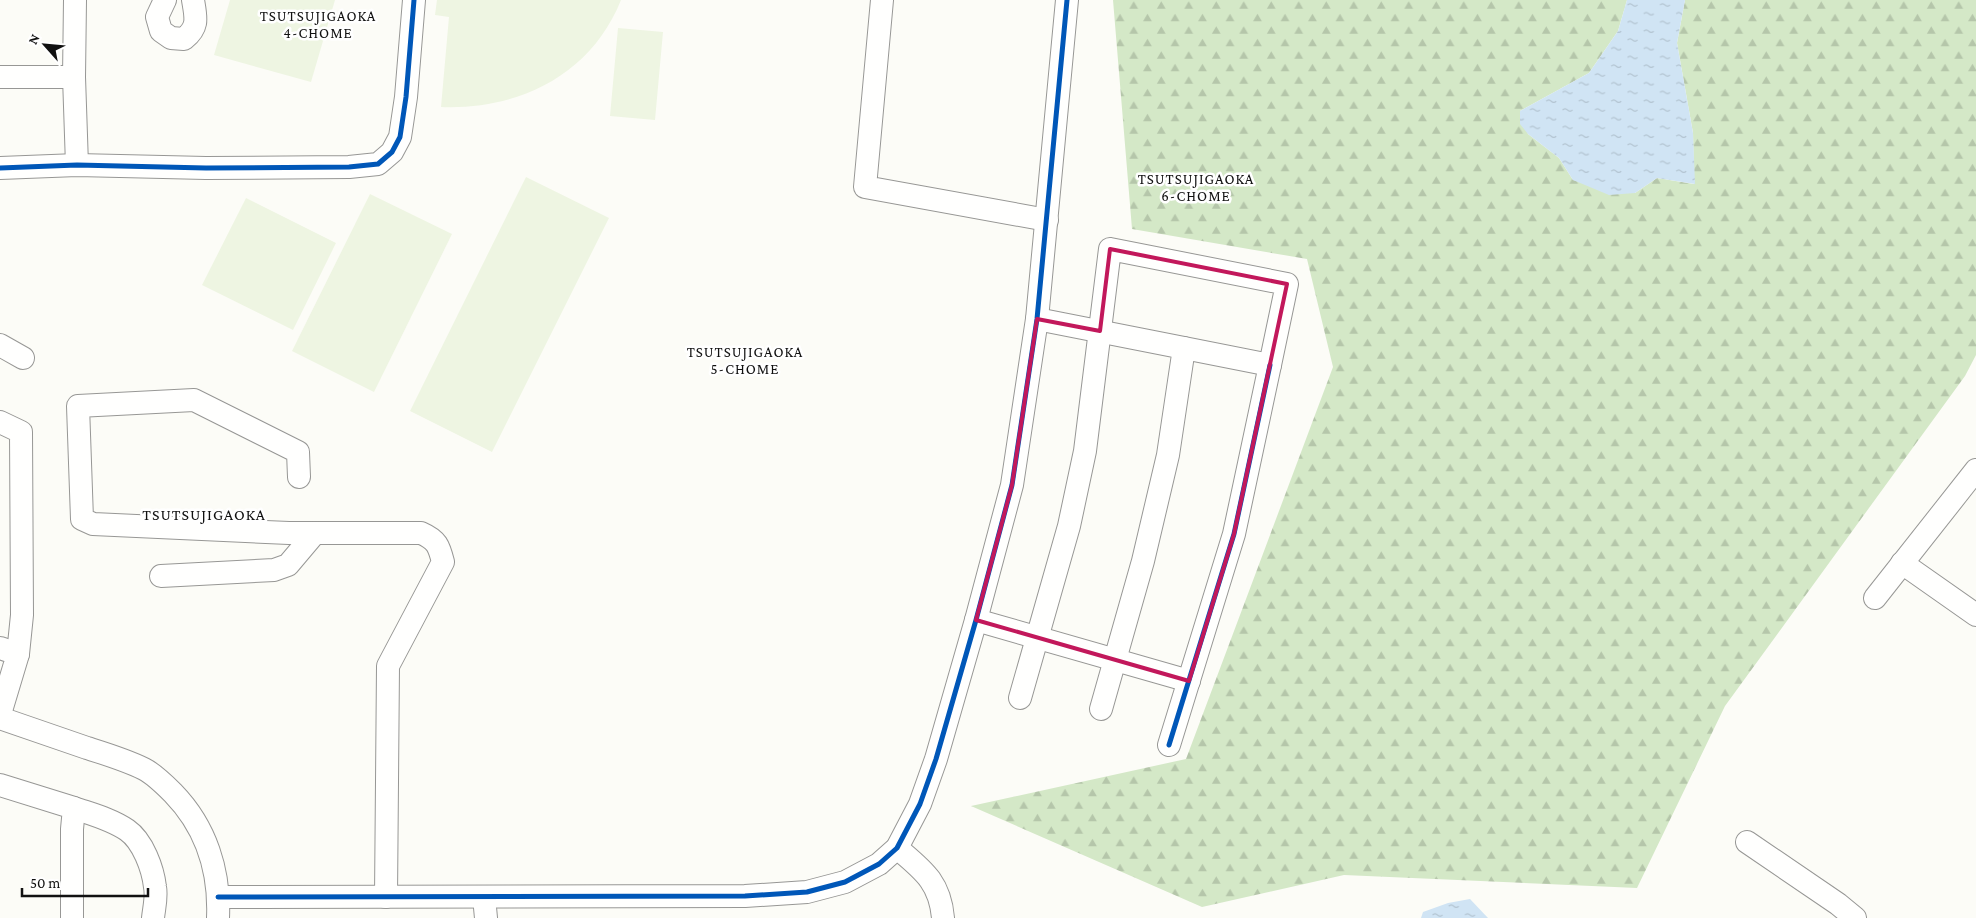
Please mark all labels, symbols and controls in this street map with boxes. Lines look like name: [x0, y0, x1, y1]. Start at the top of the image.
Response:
district label: TSUTSUJIGAOKA 4-CHOME: [260, 8, 376, 41]
north arrow: [20, 20, 70, 70]
text: N: [24, 31, 43, 47]
district label: TSUTSUJIGAOKA 6-CHOME: [1138, 171, 1254, 204]
district label: TSUTSUJIGAOKA 5-CHOME: [687, 344, 803, 377]
district label: TSUTSUJIGAOKA: [142, 506, 266, 524]
scale bar: [22, 866, 149, 898]
text: 50 m: [30, 875, 60, 891]

